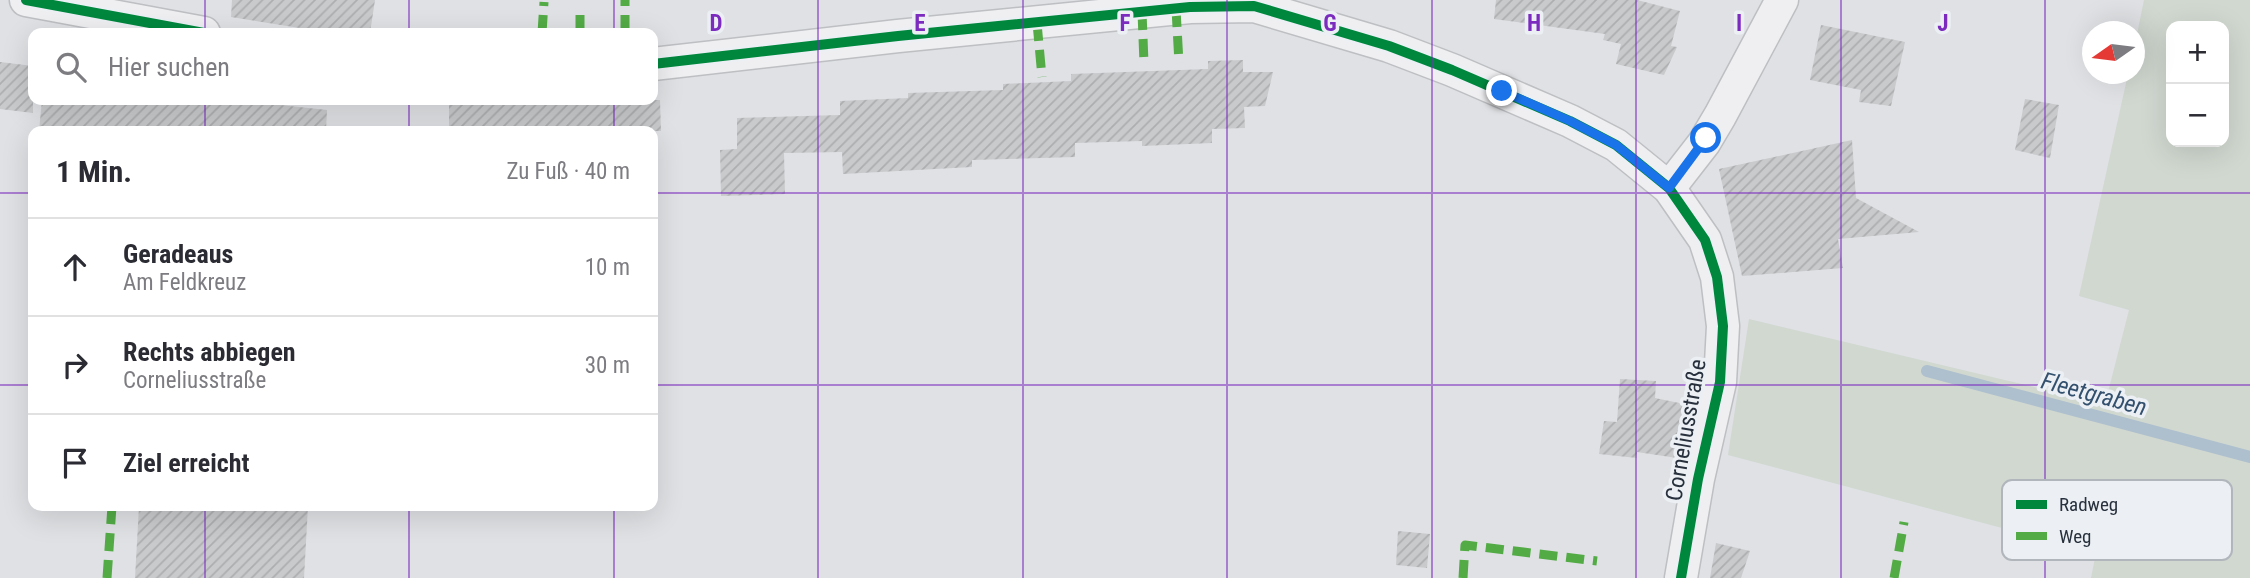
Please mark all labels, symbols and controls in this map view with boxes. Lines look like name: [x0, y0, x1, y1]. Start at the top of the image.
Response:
text: D: [710, 10, 723, 37]
text: E: [914, 10, 926, 37]
text: F: [1120, 10, 1131, 37]
text: G: [1323, 10, 1337, 37]
text: H: [1527, 10, 1541, 37]
text: I: [1736, 10, 1742, 37]
text: J: [1937, 10, 1949, 37]
north arrow: [2082, 21, 2145, 84]
map controls: [2166, 21, 2229, 147]
button: +: [2166, 21, 2229, 84]
search box: [28, 28, 658, 105]
icon: search: [52, 48, 90, 86]
text: Hier suchen: [108, 52, 230, 82]
route end: [1486, 75, 1517, 106]
button: −: [2166, 84, 2229, 147]
route start: [1690, 122, 1721, 153]
text: 1 Min.: [56, 154, 132, 189]
text: Zu Fuß · 40 m: [506, 158, 630, 185]
text: Geradeaus: [123, 239, 233, 269]
icon: ahead: [56, 248, 94, 286]
text: 10 m: [585, 254, 630, 281]
text: Am Feldkreuz: [123, 269, 246, 296]
text: Rechts abbiegen: [123, 337, 296, 367]
icon: right: [56, 346, 94, 384]
text: 30 m: [585, 352, 630, 379]
street label: Corneliusstraße: [1660, 357, 1712, 503]
water label: Fleetgraben: [2038, 366, 2150, 422]
text: Corneliusstraße: [123, 367, 266, 394]
icon: arrive: [56, 444, 94, 482]
text: Ziel erreicht: [123, 448, 249, 478]
legend: [2002, 480, 2232, 560]
text: Radweg: [2059, 493, 2118, 516]
text: Weg: [2059, 525, 2091, 548]

